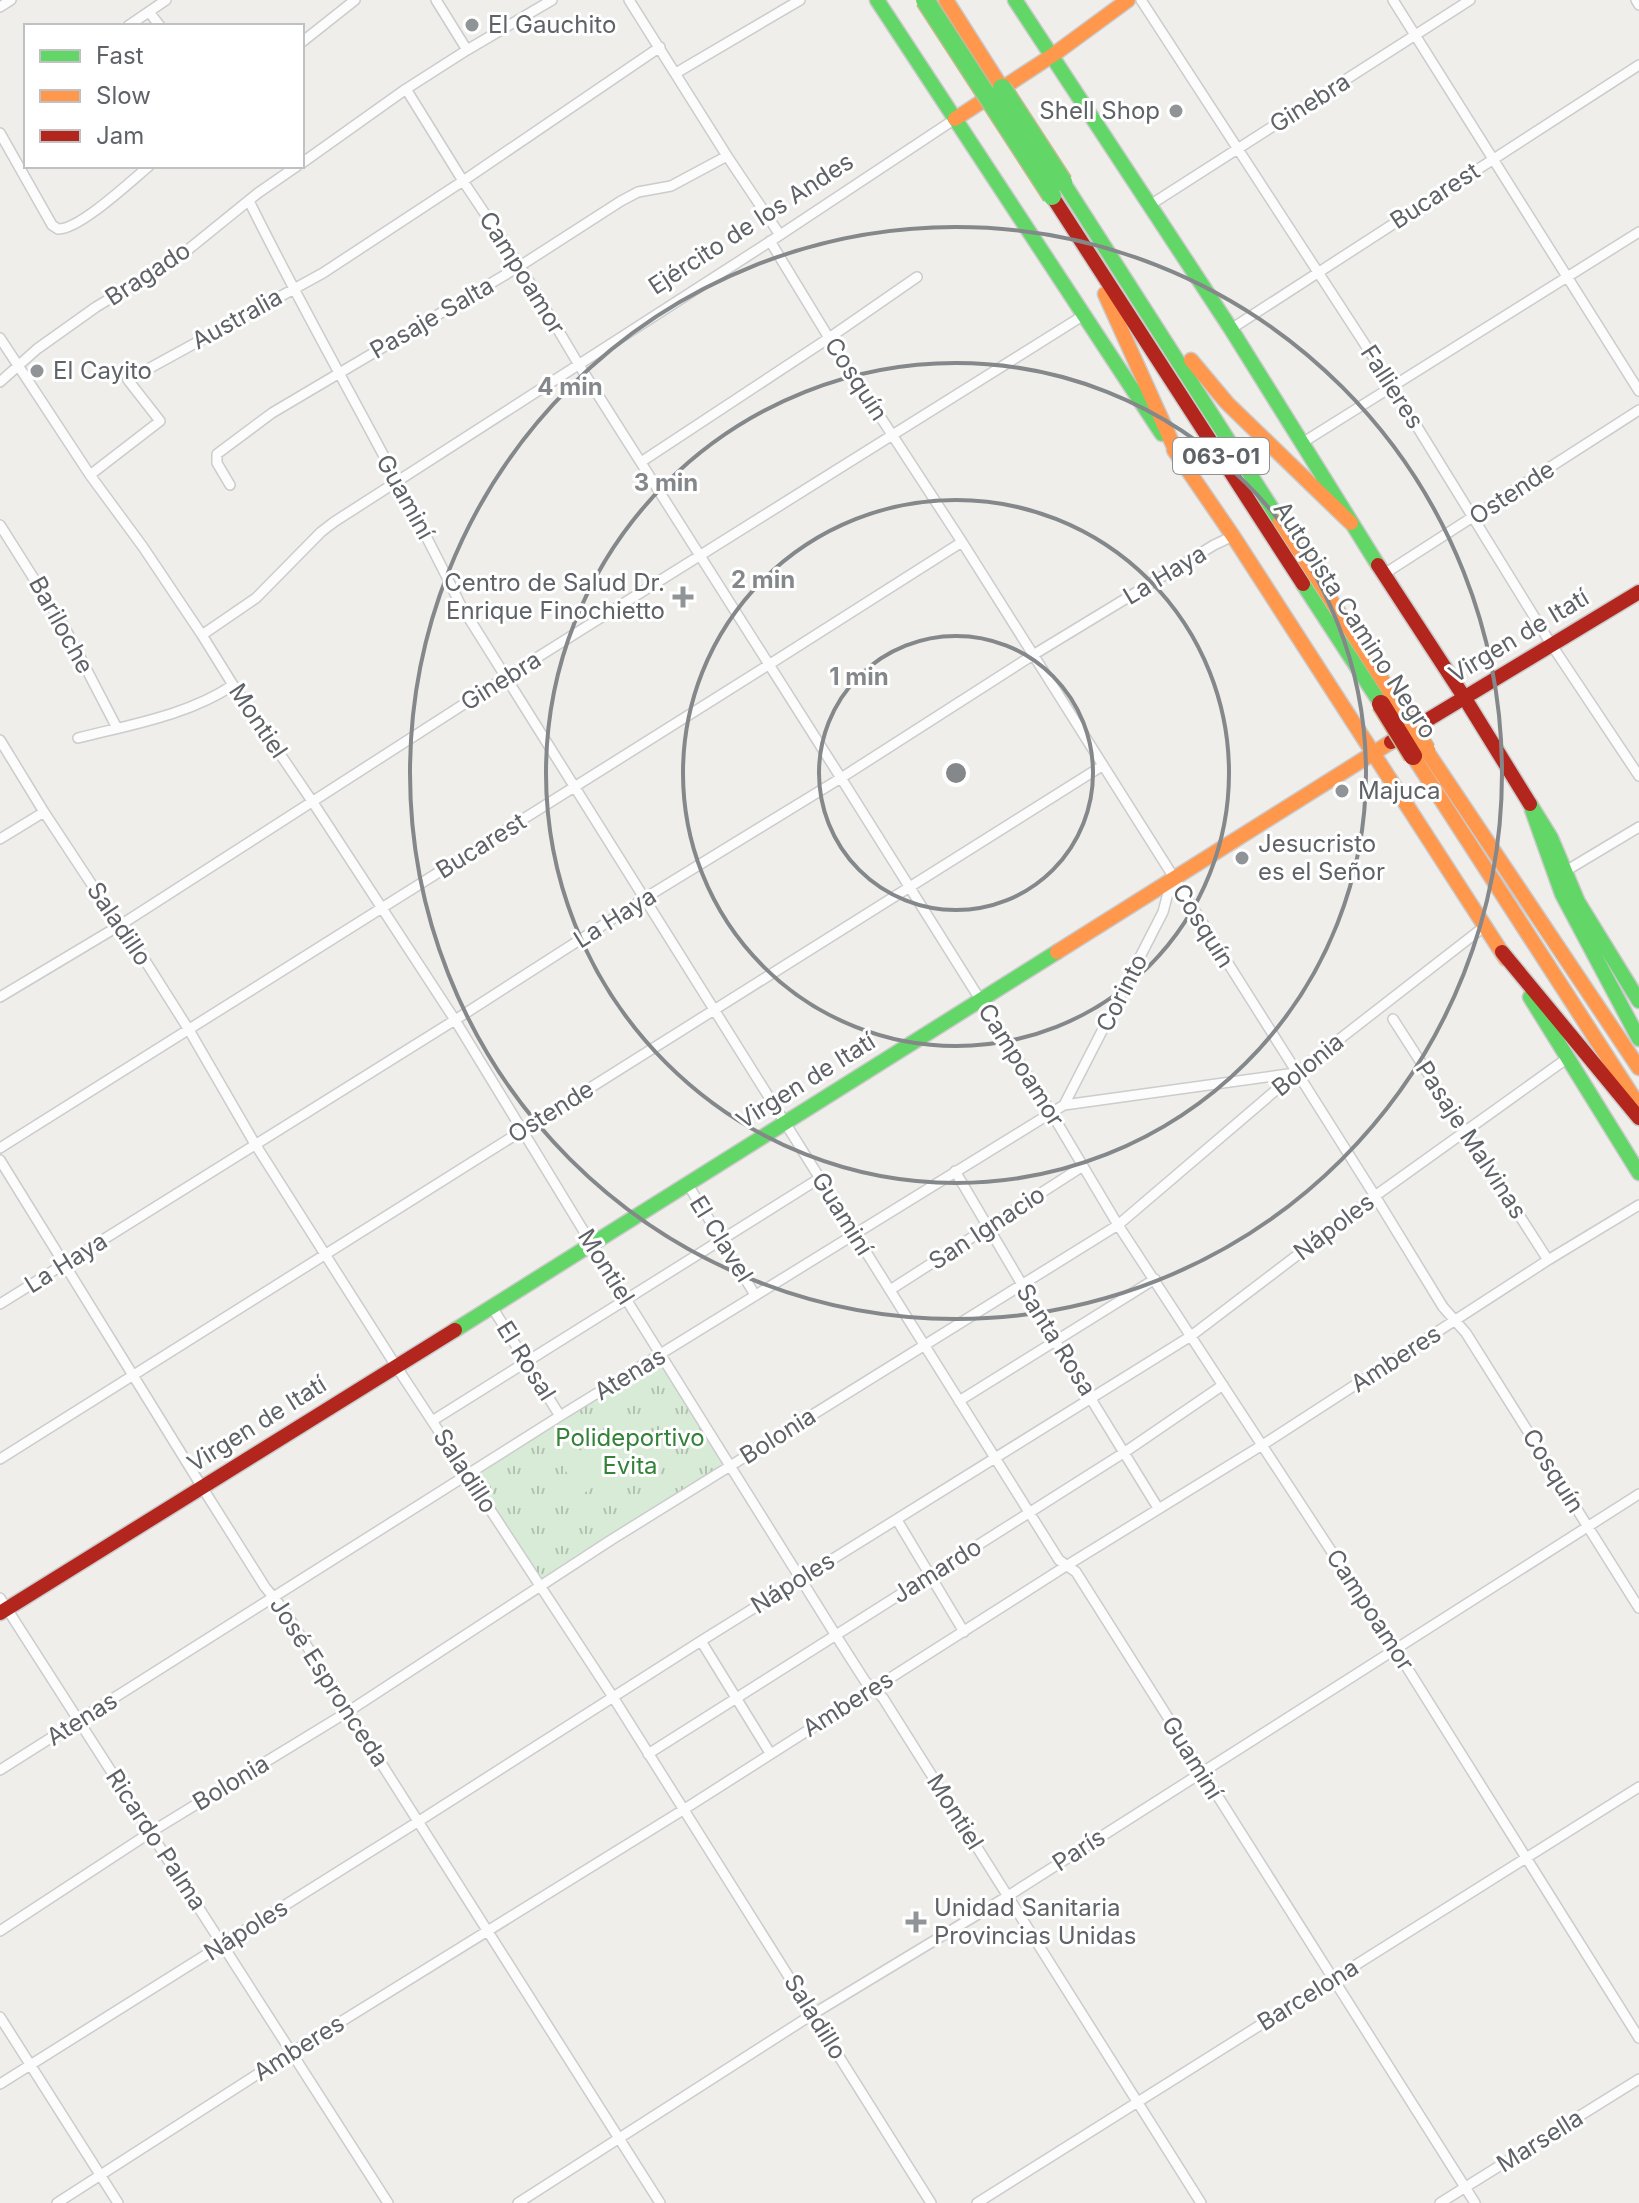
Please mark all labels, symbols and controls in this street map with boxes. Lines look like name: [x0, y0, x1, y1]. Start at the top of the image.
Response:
place label: El Gauchito: [488, 10, 616, 39]
marker: El Gauchito: [463, 16, 481, 34]
legend: [24, 24, 304, 168]
text: Fast: [96, 41, 144, 70]
street label: Ginebra: [1264, 67, 1355, 138]
text: Slow: [96, 81, 151, 110]
place label: Shell Shop: [1039, 96, 1160, 125]
marker: Shell Shop: [1167, 102, 1185, 120]
text: Jam: [96, 121, 144, 150]
street label: Ejército de los Andes: [643, 147, 859, 301]
street label: Bucarest: [1385, 156, 1485, 235]
street label: Campoamor: [473, 206, 572, 339]
street label: Bragado: [100, 235, 196, 312]
street label: Pasaje Salta: [365, 271, 499, 365]
street label: Australia: [186, 282, 287, 355]
street label: Cosquín: [819, 332, 894, 426]
street label: Fallieres: [1355, 339, 1430, 434]
place label: El Cayito: [53, 356, 152, 385]
marker: El Cayito: [28, 362, 46, 380]
text: 4 min: [537, 372, 603, 401]
road number: 063-01: [1173, 438, 1269, 474]
street label: Guaminí: [370, 449, 441, 544]
street label: Ostende: [1464, 454, 1560, 531]
text: 3 min: [634, 468, 698, 497]
street label: Autopista Camino Negro: [1268, 496, 1443, 744]
street label: La Haya: [1118, 539, 1211, 611]
text: 2 min: [731, 565, 795, 594]
place label: Centro de Salud Dr. Enrique Finochietto: [444, 568, 665, 625]
street label: Bariloche: [23, 571, 100, 678]
street label: Virgen de Itatí: [1444, 582, 1594, 689]
marker: Centro de Salud Dr. Enrique Finochietto: [672, 586, 694, 608]
street label: Ginebra: [455, 645, 546, 716]
text: 1 min: [829, 662, 889, 691]
street label: Montiel: [223, 678, 294, 764]
centre of rings: [942, 759, 970, 787]
place label: Majuca: [1358, 776, 1441, 805]
marker: Majuca: [1333, 782, 1351, 800]
street label: Bucarest: [430, 807, 531, 884]
place label: Jesucristo es el Señor: [1258, 829, 1385, 886]
marker: Jesucristo es el Señor: [1233, 849, 1251, 867]
street label: Saladillo: [81, 876, 158, 971]
street label: Cosquín: [1166, 878, 1240, 973]
street label: La Haya: [568, 881, 661, 954]
street label: Corinto: [1090, 949, 1153, 1036]
street label: Campoamor: [972, 998, 1071, 1131]
street label: Virgen de Itatí: [731, 1026, 881, 1135]
street label: Bolonia: [1266, 1027, 1349, 1102]
street label: Pasaje Malvinas: [1410, 1055, 1533, 1224]
street label: Ostende: [503, 1074, 599, 1149]
street label: Guaminí: [806, 1167, 879, 1261]
street label: San Ignacio: [923, 1179, 1050, 1276]
street label: Nápoles: [1288, 1187, 1380, 1266]
street label: El Clavel: [684, 1190, 759, 1287]
street label: Montiel: [572, 1224, 641, 1310]
street label: La Haya: [19, 1226, 112, 1299]
street label: Santa Rosa: [1011, 1278, 1102, 1401]
street label: El Rosal: [491, 1316, 562, 1406]
street label: Amberes: [1345, 1319, 1446, 1398]
street label: Atenas: [589, 1341, 671, 1406]
street label: Virgen de Itatí: [182, 1369, 332, 1478]
street label: Bolonia: [735, 1401, 821, 1470]
street label: Saladillo: [427, 1423, 503, 1518]
park label: Polideportivo Evita: [555, 1423, 705, 1480]
street label: Cosquín: [1516, 1423, 1590, 1518]
street label: Jamardo: [887, 1532, 987, 1609]
street label: Campoamor: [1320, 1543, 1421, 1676]
street label: Nápoles: [746, 1546, 840, 1620]
street label: José Espronceda: [264, 1591, 395, 1772]
street label: Amberes: [797, 1664, 898, 1743]
street label: Atenas: [41, 1686, 123, 1752]
street label: Guaminí: [1156, 1711, 1229, 1805]
street label: Bolonia: [187, 1749, 274, 1817]
street label: Ricardo Palma: [100, 1764, 213, 1916]
street label: Montiel: [921, 1769, 990, 1855]
street label: París: [1047, 1822, 1110, 1877]
street label: Nápoles: [199, 1893, 293, 1967]
place label: Unidad Sanitaria Provincias Unidas: [934, 1893, 1136, 1950]
marker: Unidad Sanitaria Provincias Unidas: [905, 1911, 927, 1933]
street label: Barcelona: [1252, 1952, 1363, 2037]
street label: Saladillo: [778, 1969, 853, 2065]
street label: Amberes: [248, 2008, 349, 2087]
street label: Marsella: [1491, 2103, 1588, 2178]

